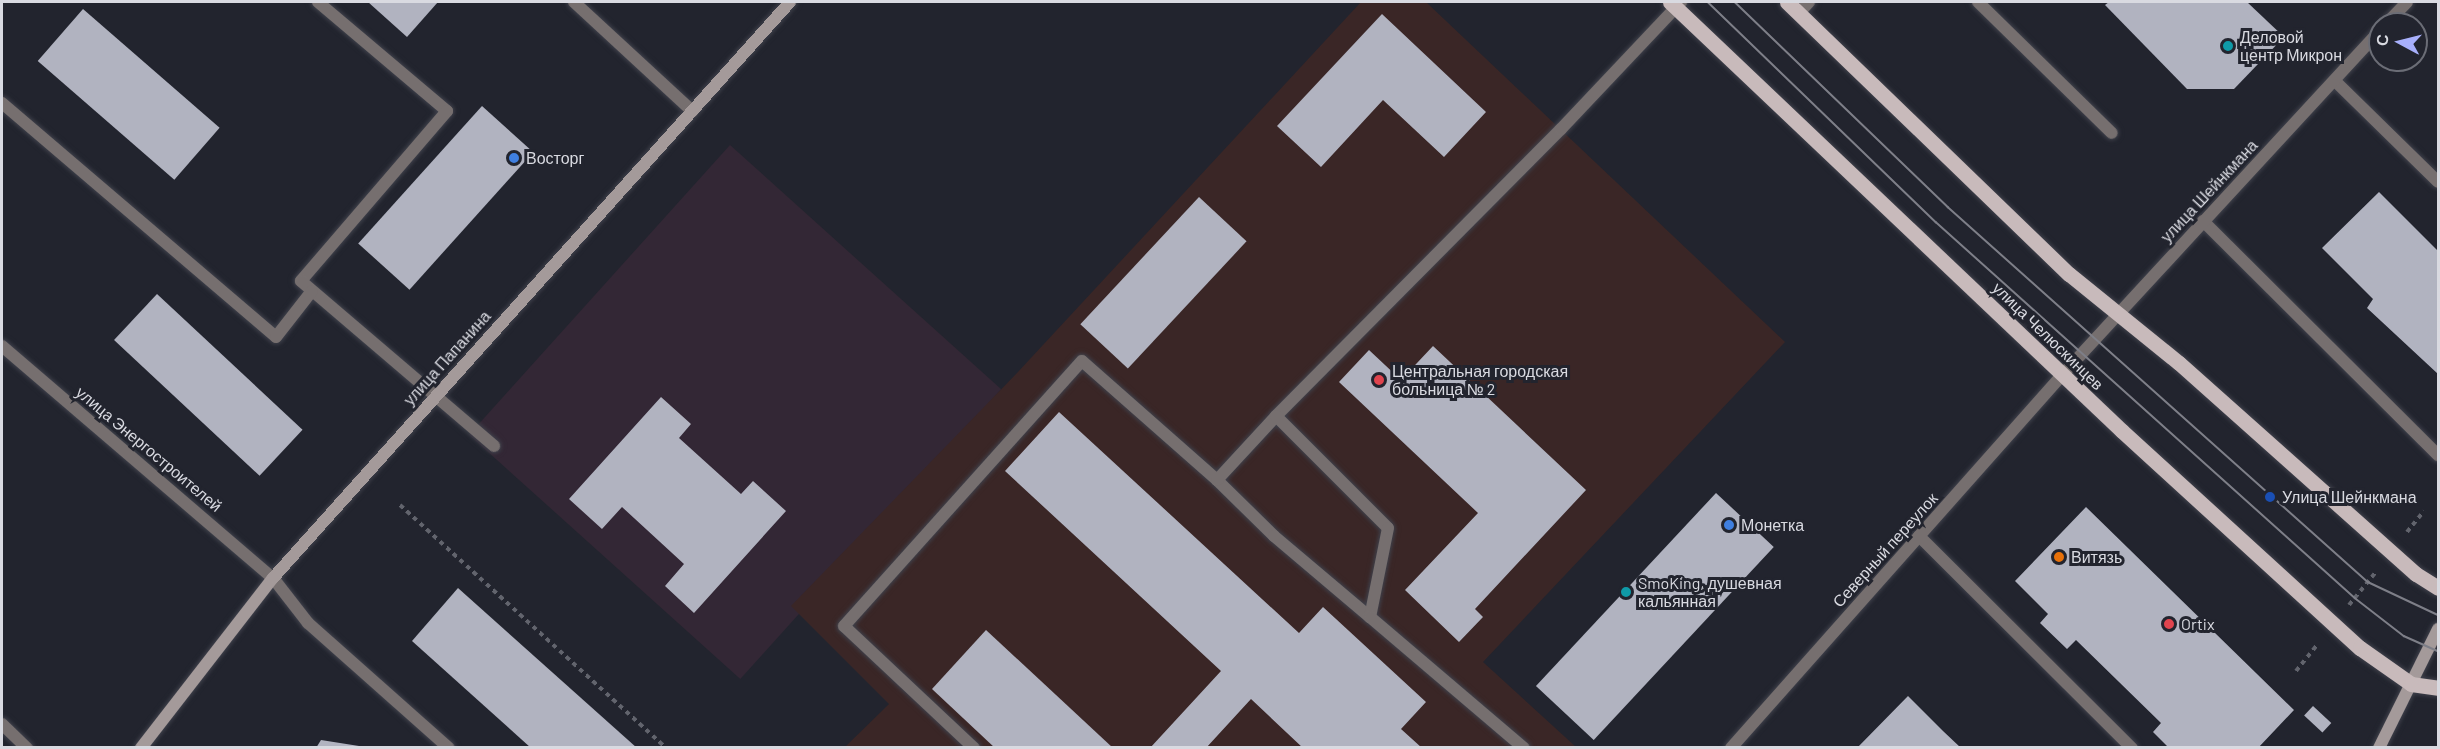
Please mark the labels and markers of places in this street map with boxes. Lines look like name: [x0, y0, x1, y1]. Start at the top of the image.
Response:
place label: Деловой центр Микрон: [2240, 27, 2342, 65]
marker: Деловой центр Микрон: [2221, 39, 2235, 53]
place label: Восторг: [526, 148, 584, 168]
marker: Восторг: [507, 151, 521, 165]
place label: Центральная городская больница № 2: [1392, 361, 1568, 399]
marker: Центральная городская больница № 2: [1370, 371, 1388, 389]
place label: Улица Шейнкмана: [2282, 487, 2417, 507]
marker: Улица Шейнкмана: [2263, 490, 2277, 504]
place label: Монетка: [1741, 515, 1804, 535]
marker: Монетка: [1722, 518, 1736, 532]
place label: Витязь: [2071, 547, 2122, 567]
marker: Витязь: [2052, 550, 2066, 564]
place label: SmoKing, душевная кальянная: [1638, 573, 1782, 611]
marker: SmoKing, душевная кальянная: [1619, 585, 1633, 599]
place label: Ortix: [2181, 614, 2215, 634]
marker: Ortix: [2162, 617, 2176, 631]

